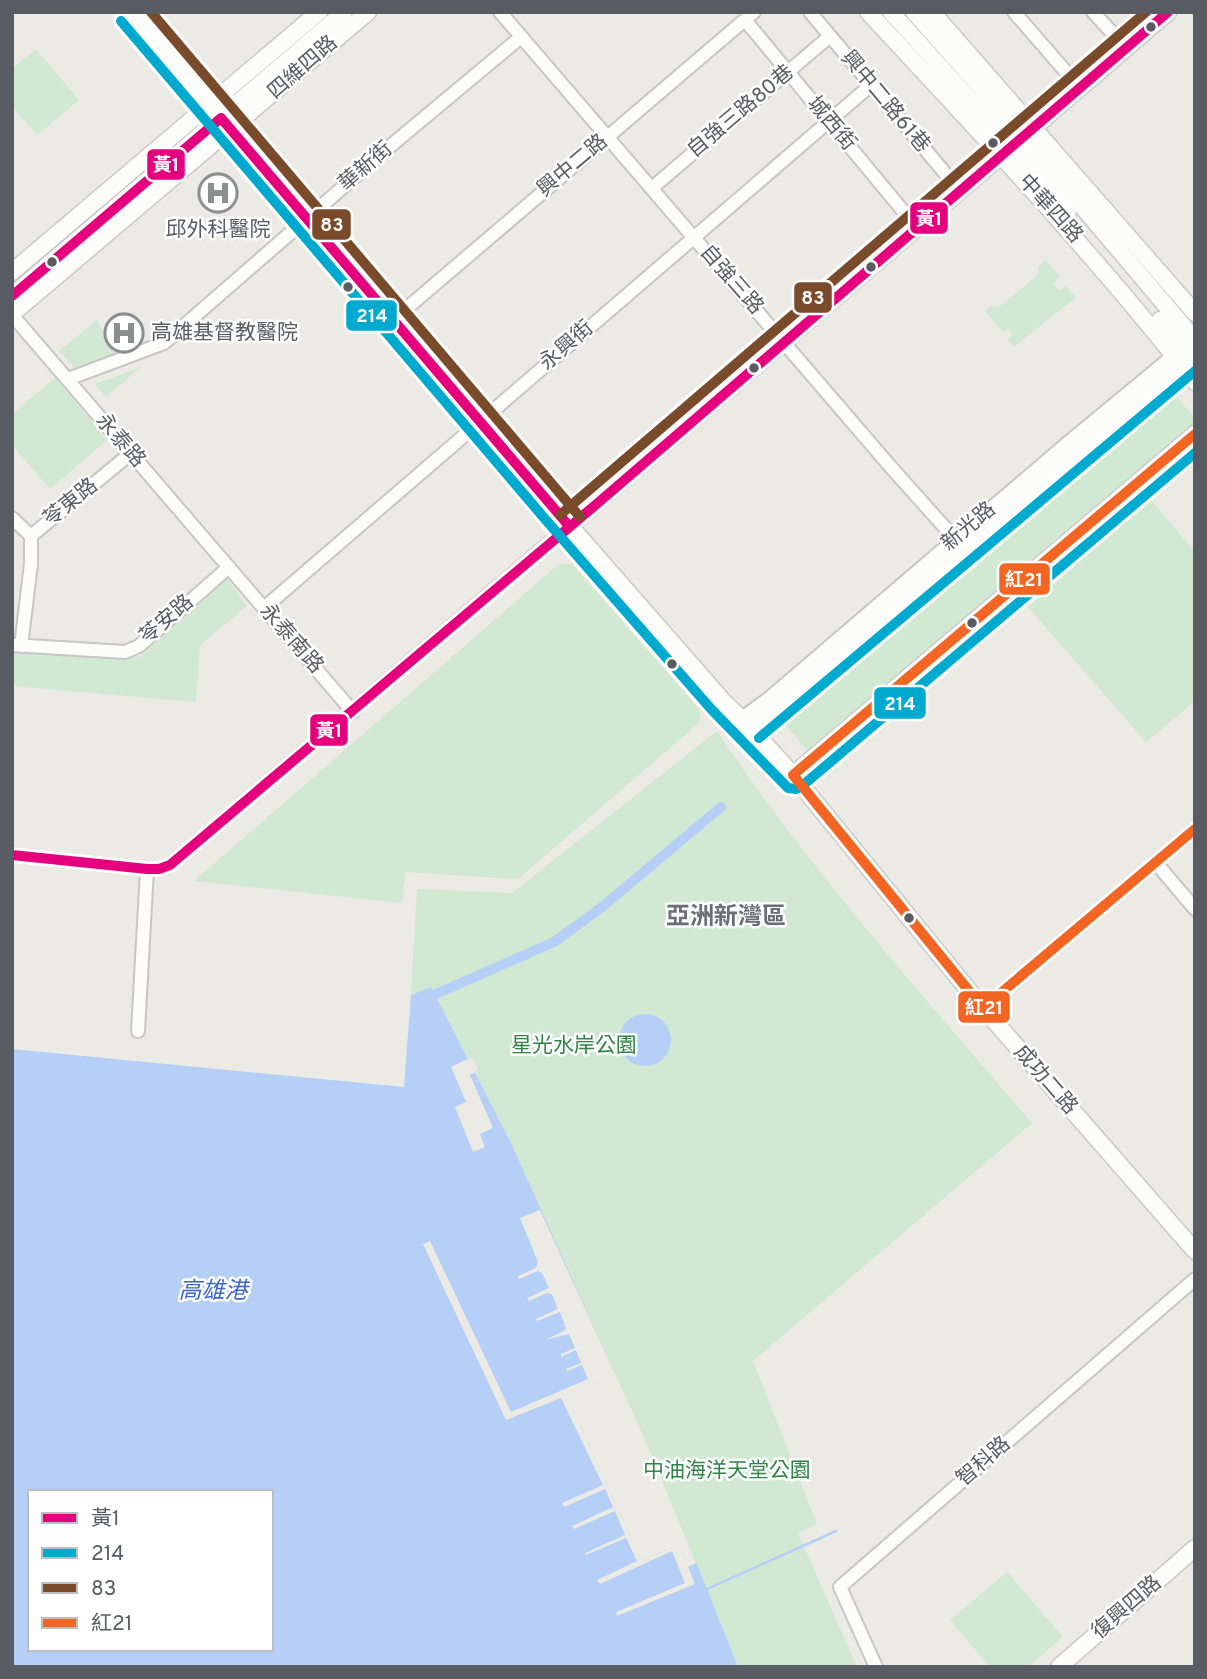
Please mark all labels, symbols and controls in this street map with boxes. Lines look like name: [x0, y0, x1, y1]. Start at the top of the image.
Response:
unlabelled marker: [1144, 20, 1158, 34]
street label: 四維四路: [262, 30, 344, 106]
street label: 興中二路61巷: [834, 45, 936, 159]
street label: 自強三路80巷: [682, 60, 800, 164]
street label: 城西街: [800, 91, 862, 157]
street label: 興中二路: [532, 129, 614, 203]
street label: 華新街: [333, 136, 399, 198]
unlabelled marker: [986, 136, 1000, 150]
line badge: 黃1: [146, 148, 186, 181]
text: 黃1: [153, 154, 179, 178]
street label: 中華四路: [1012, 169, 1088, 249]
hospital icon: 邱外科醫院: [197, 172, 239, 214]
line badge: 黃1: [909, 201, 949, 235]
line badge: 83: [311, 208, 352, 241]
text: 黃1: [916, 208, 942, 232]
text: 83: [320, 214, 344, 238]
place label: 邱外科醫院: [166, 217, 271, 244]
street label: 自強三路: [693, 239, 769, 321]
unlabelled marker: [45, 255, 59, 269]
unlabelled marker: [864, 260, 878, 274]
unlabelled marker: [341, 280, 355, 294]
line badge: 83: [793, 281, 833, 314]
text: 83: [801, 287, 825, 311]
line badge: 214: [345, 299, 398, 332]
text: 214: [356, 305, 388, 329]
hospital icon: 高雄基督教醫院: [103, 312, 145, 354]
street label: 永興街: [534, 315, 600, 377]
place label: 高雄基督教醫院: [151, 320, 298, 347]
unlabelled marker: [747, 361, 761, 375]
street label: 永泰路: [89, 408, 151, 474]
street label: 苓東路: [38, 473, 104, 533]
street label: 新光路: [936, 496, 1002, 558]
line badge: 紅21: [998, 562, 1051, 596]
text: 紅21: [1005, 569, 1043, 593]
street label: 苓安路: [134, 589, 200, 651]
street label: 永泰南路: [253, 598, 329, 680]
unlabelled marker: [965, 616, 979, 630]
unlabelled marker: [665, 657, 679, 671]
line badge: 214: [873, 686, 927, 720]
text: 214: [884, 693, 916, 717]
line badge: 黃1: [309, 713, 349, 747]
text: 黃1: [316, 720, 342, 744]
district label: 亞洲新灣區: [666, 903, 786, 933]
unlabelled marker: [902, 911, 916, 925]
line badge: 紅21: [957, 990, 1011, 1024]
text: 紅21: [965, 997, 1003, 1021]
park label: 星光水岸公園: [511, 1033, 637, 1060]
street label: 成功二路: [1007, 1039, 1083, 1121]
water label: 高雄港: [179, 1278, 251, 1307]
street label: 智科路: [951, 1431, 1017, 1493]
park label: 中油海洋天堂公園: [643, 1458, 811, 1485]
legend: [28, 1490, 273, 1651]
text: 黃1: [91, 1506, 120, 1533]
text: 214: [91, 1541, 124, 1568]
street label: 復興四路: [1086, 1570, 1168, 1646]
text: 83: [91, 1576, 116, 1603]
text: 紅21: [91, 1611, 133, 1638]

